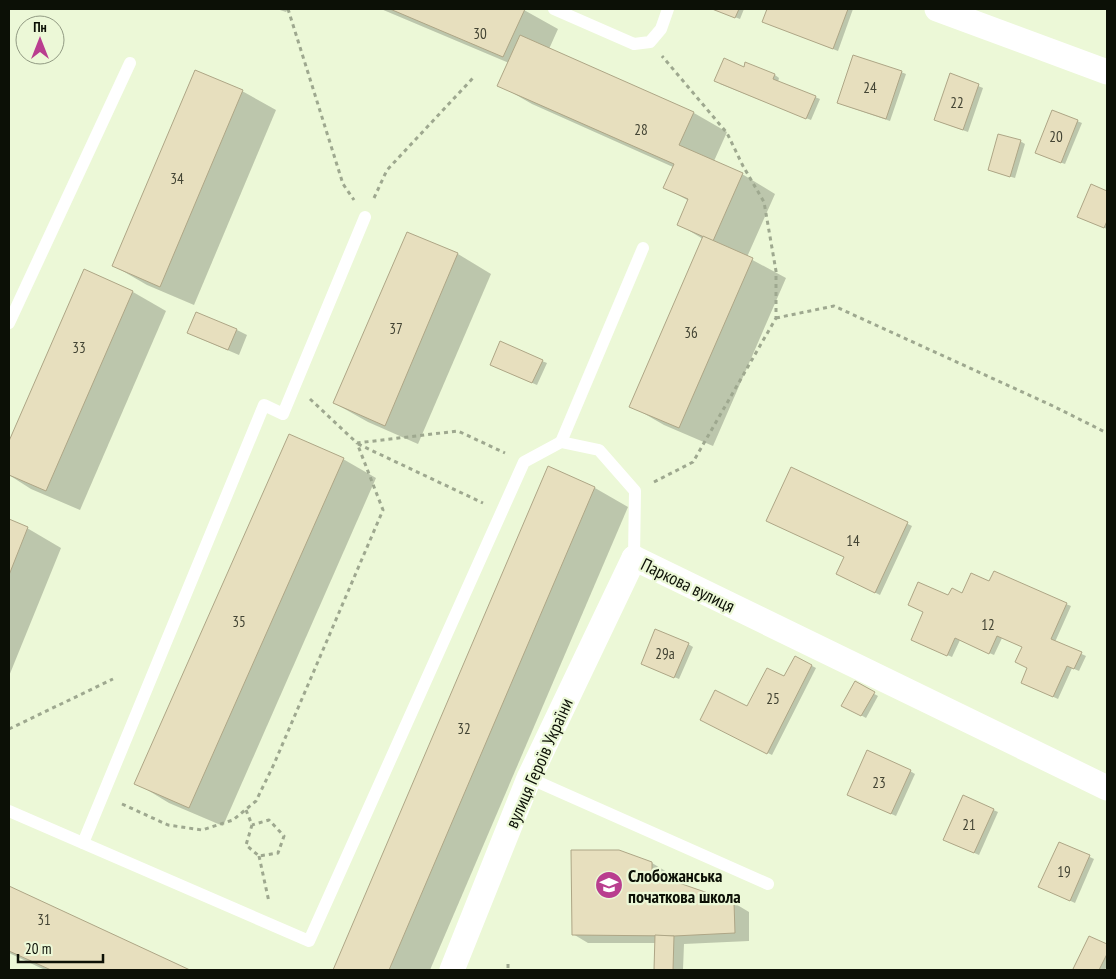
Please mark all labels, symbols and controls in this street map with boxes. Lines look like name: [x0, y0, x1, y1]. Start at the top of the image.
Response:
north arrow: [15, 15, 65, 65]
text: Пн: [33, 18, 47, 36]
house number: 30: [473, 24, 487, 43]
house number: 24: [863, 78, 877, 97]
house number: 22: [950, 93, 964, 112]
house number: 28: [634, 120, 648, 139]
house number: 20: [1049, 127, 1063, 146]
house number: 34: [170, 169, 184, 188]
house number: 37: [389, 319, 403, 338]
house number: 36: [684, 323, 698, 342]
house number: 33: [72, 338, 86, 357]
house number: 14: [846, 531, 860, 550]
street label: Паркова вулиця: [637, 552, 739, 618]
house number: 35: [232, 612, 246, 631]
house number: 12: [981, 615, 995, 634]
house number: 29а: [655, 644, 675, 663]
house number: 25: [766, 689, 780, 708]
street label: вулиця Героїв України: [500, 695, 578, 831]
house number: 32: [457, 719, 471, 738]
house number: 23: [872, 773, 886, 792]
house number: 21: [962, 815, 976, 834]
house number: 19: [1057, 862, 1071, 881]
place label: Cлобожанська початкова школа: [628, 864, 741, 908]
school or university icon: Cлобожанська початкова школа: [594, 870, 624, 900]
house number: 31: [37, 910, 51, 929]
scale bar: [18, 932, 102, 964]
text: 20 m: [25, 939, 51, 958]

